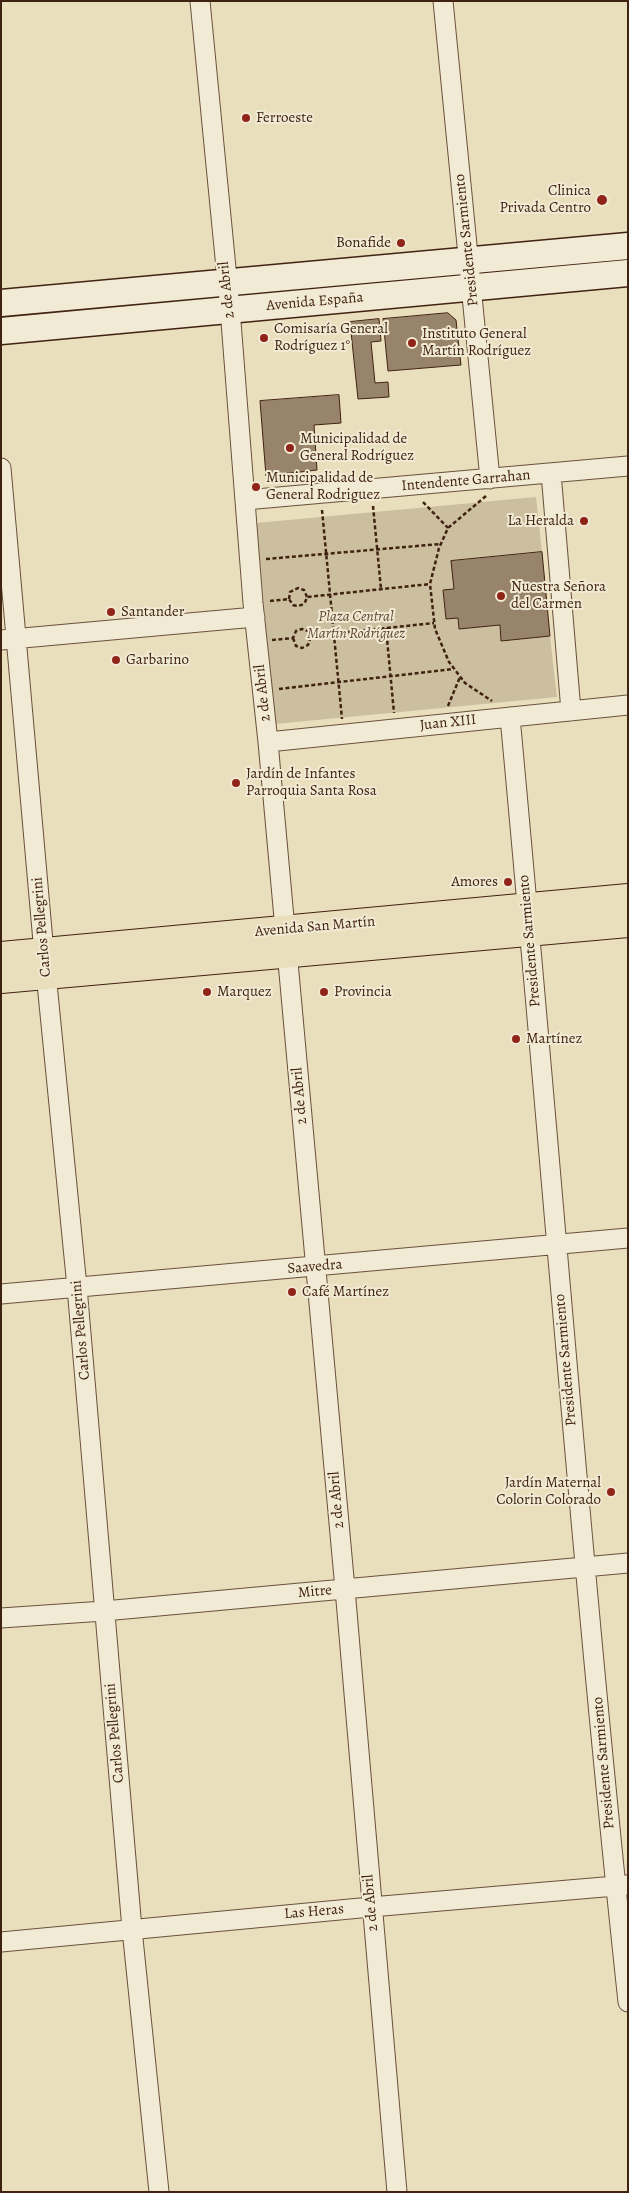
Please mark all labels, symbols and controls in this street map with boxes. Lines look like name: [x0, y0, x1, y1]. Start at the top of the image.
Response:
place label: Ferroeste: [256, 109, 313, 127]
marker: Ferroeste: [240, 112, 252, 124]
street label: Presidente Sarmiento: [451, 173, 483, 307]
place label: Clinica Privada Centro: [499, 182, 591, 217]
marker: Clinica Privada Centro: [595, 193, 609, 207]
place label: Bonafide: [336, 234, 391, 252]
marker: Bonafide: [395, 237, 407, 249]
street label: 2 de Abril: [215, 260, 239, 320]
street label: Avenida España: [266, 289, 364, 315]
place label: Comisaría General Rodríguez 1°: [274, 320, 388, 355]
place label: Instituto General Martín Rodríguez: [422, 325, 531, 360]
marker: Comisaría General Rodríguez 1°: [258, 332, 270, 344]
marker: Instituto General Martín Rodríguez: [406, 337, 418, 349]
place label: Municipalidad de General Rodríguez: [300, 430, 414, 465]
marker: Municipalidad de General Rodríguez: [284, 442, 296, 454]
street label: Intendente Garrahan: [401, 466, 531, 496]
place label: Municipalidad de General Rodriguez: [266, 469, 380, 504]
marker: Municipalidad de General Rodriguez: [250, 481, 262, 493]
place label: La Heralda: [507, 512, 574, 530]
marker: La Heralda: [578, 515, 590, 527]
place label: Nuestra Señora del Carmen: [511, 578, 606, 613]
marker: Nuestra Señora del Carmen: [495, 590, 507, 602]
place label: Santander: [121, 603, 185, 621]
marker: Santander: [105, 606, 117, 618]
park label: Plaza Central Martín Rodríguez: [307, 608, 405, 643]
place label: Garbarino: [126, 651, 189, 669]
marker: Garbarino: [110, 654, 122, 666]
street label: 2 de Abril: [251, 663, 275, 723]
street label: Juan XIII: [419, 711, 477, 735]
place label: Jardín de Infantes Parroquia Santa Rosa: [246, 765, 377, 800]
marker: Jardín de Infantes Parroquia Santa Rosa: [230, 777, 242, 789]
place label: Amores: [451, 873, 498, 891]
street label: Presidente Sarmiento: [515, 874, 545, 1008]
street label: Carlos Pellegrini: [29, 876, 55, 978]
marker: Amores: [502, 876, 514, 888]
street label: Avenida San Martín: [254, 913, 376, 941]
place label: Marquez: [217, 983, 272, 1001]
place label: Provincia: [334, 983, 392, 1001]
marker: Marquez: [201, 986, 213, 998]
marker: Provincia: [318, 986, 330, 998]
place label: Martínez: [526, 1030, 582, 1048]
marker: Martínez: [510, 1033, 522, 1045]
street label: 2 de Abril: [289, 1067, 311, 1125]
street label: Saavedra: [287, 1256, 343, 1278]
street label: Carlos Pellegrini: [68, 1279, 94, 1381]
place label: Café Martínez: [302, 1283, 389, 1301]
marker: Café Martínez: [286, 1286, 298, 1298]
street label: Presidente Sarmiento: [551, 1293, 581, 1427]
street label: 2 de Abril: [326, 1471, 348, 1529]
place label: Jardín Maternal Colorin Colorado: [496, 1474, 601, 1509]
marker: Jardín Maternal Colorin Colorado: [605, 1486, 617, 1498]
street label: Mitre: [297, 1582, 333, 1602]
street label: Carlos Pellegrini: [102, 1682, 128, 1784]
street label: Presidente Sarmiento: [589, 1696, 619, 1830]
street label: 2 de Abril: [360, 1874, 382, 1932]
street label: Las Heras: [283, 1900, 345, 1924]

